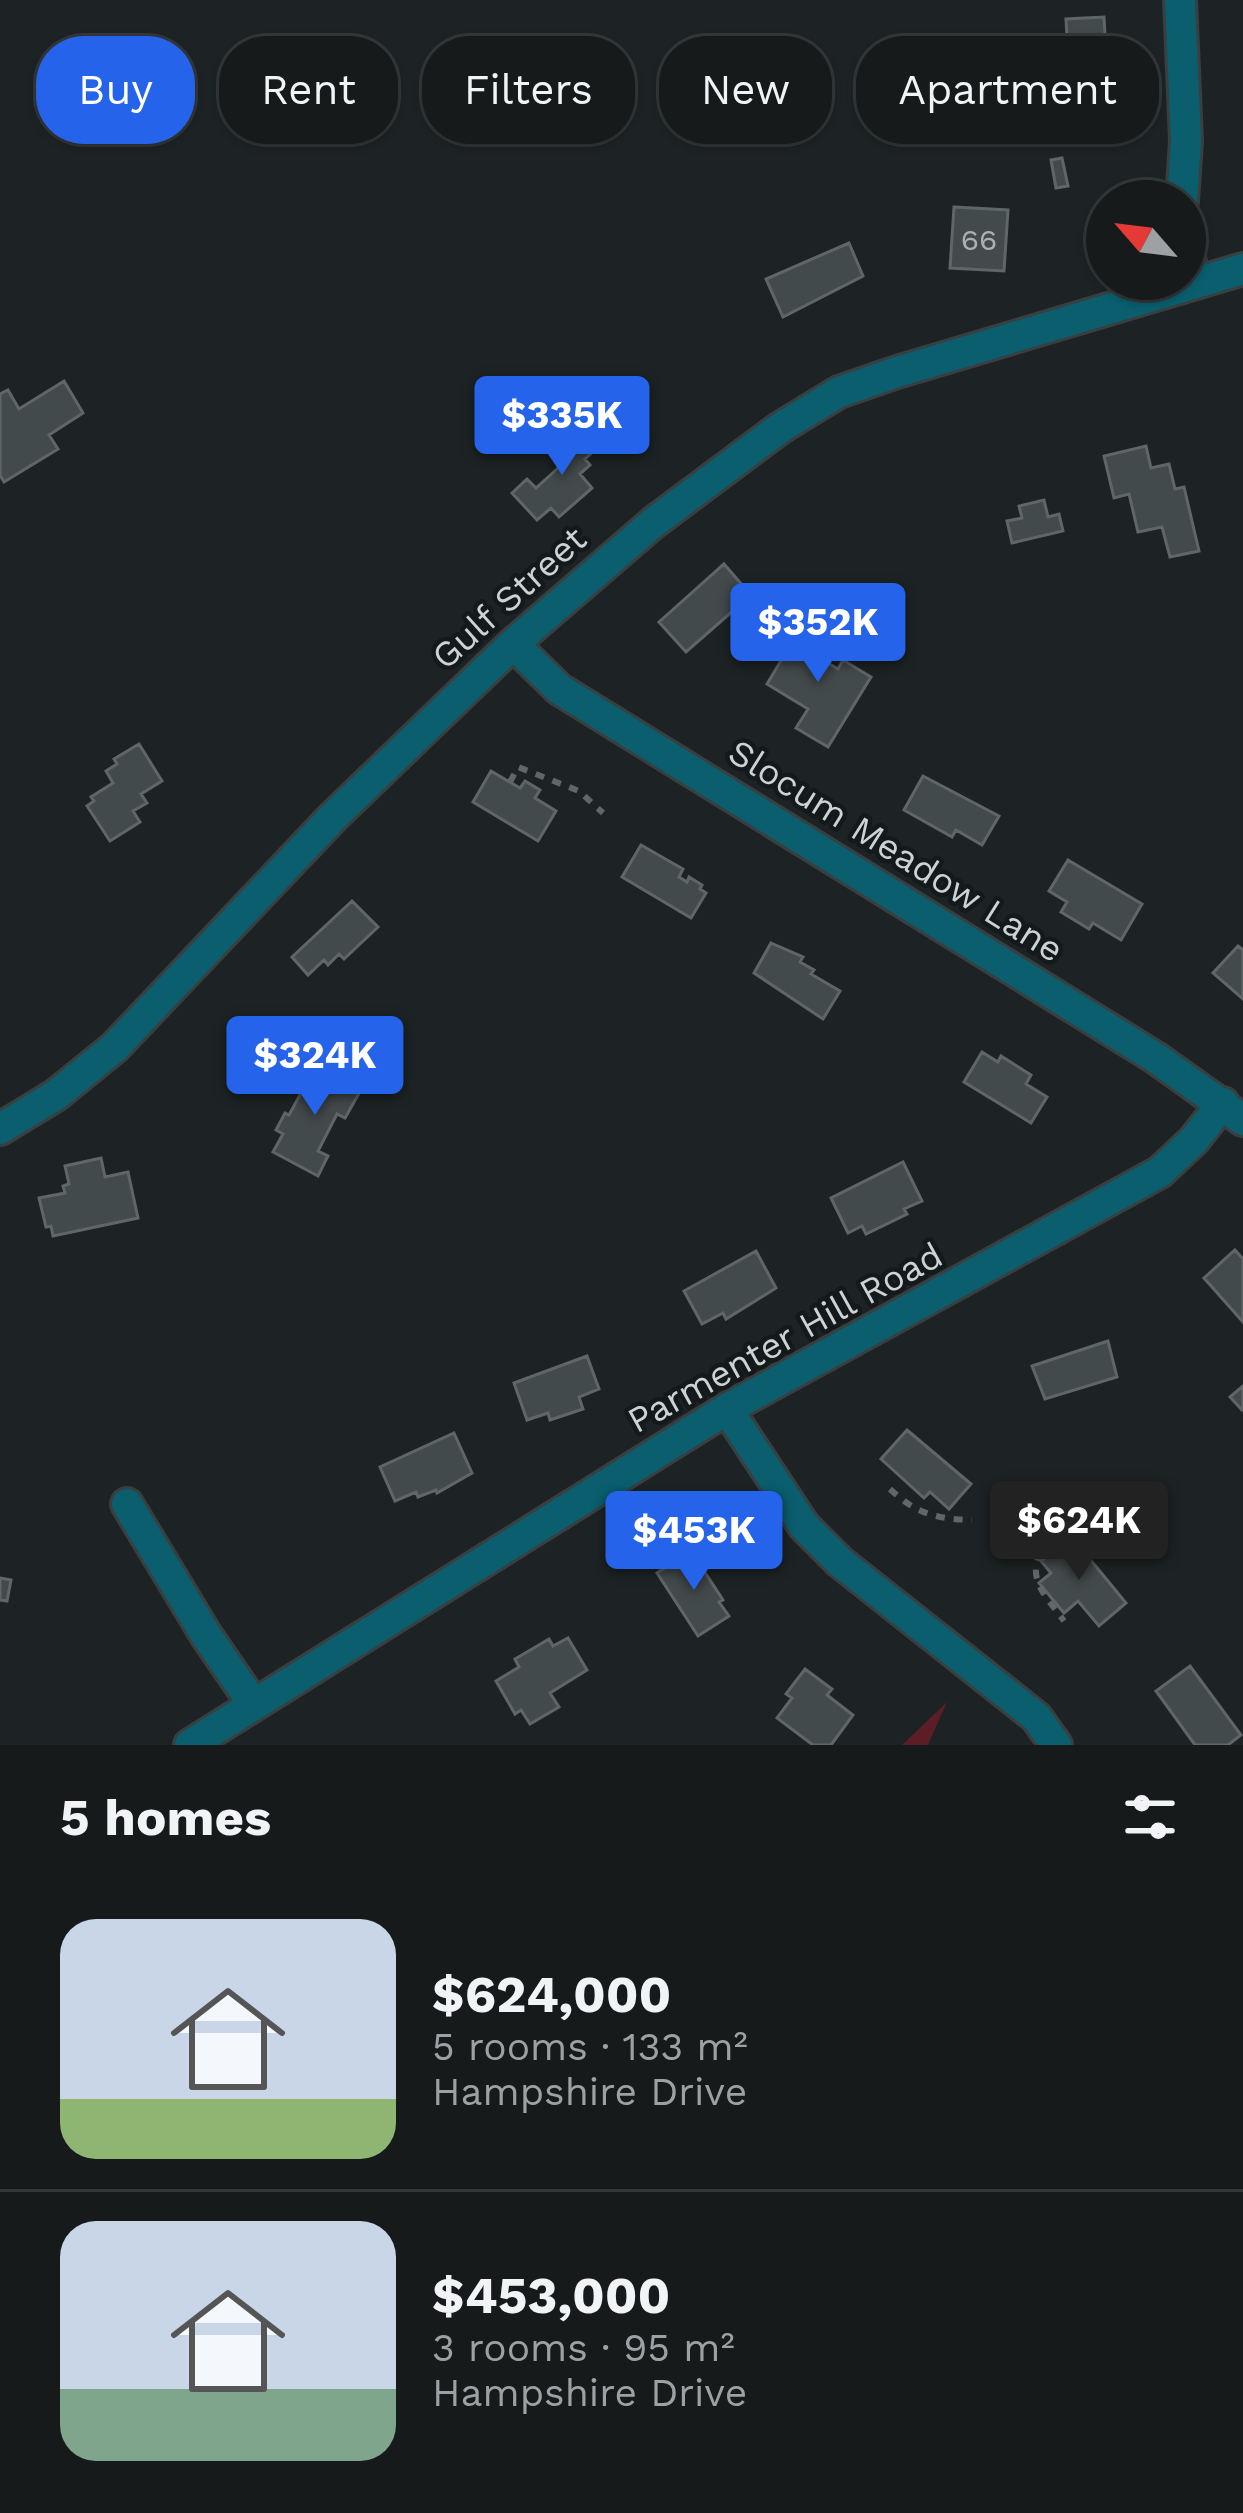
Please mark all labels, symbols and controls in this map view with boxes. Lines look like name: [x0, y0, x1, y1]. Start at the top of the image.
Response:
chip: Buy: [36, 36, 195, 144]
chip: Rent: [219, 36, 398, 144]
chip: Filters: [422, 36, 635, 144]
chip: New: [659, 36, 832, 144]
chip: Apartment: [856, 36, 1159, 144]
north arrow: [1086, 180, 1206, 300]
map controls: [1086, 180, 1206, 300]
house number: 66: [961, 222, 997, 257]
pin: $335K: [478, 376, 646, 478]
text: $335K: [501, 392, 623, 437]
street label: Gulf Street: [423, 518, 595, 678]
pin: $352K: [734, 583, 902, 685]
text: $352K: [757, 599, 879, 644]
street label: Slocum Meadow Lane: [721, 731, 1071, 971]
pin: $324K: [231, 1016, 399, 1118]
text: $324K: [253, 1032, 377, 1077]
street label: Parmenter Hill Road: [620, 1234, 950, 1442]
pin: $624K: [995, 1481, 1163, 1583]
pin: $453K: [610, 1491, 778, 1593]
text: $624K: [1017, 1497, 1141, 1542]
text: $453K: [632, 1507, 756, 1552]
icon: filters: [1117, 1784, 1183, 1850]
text: 5 homes: [60, 1788, 271, 1847]
text: $624,000: [432, 1965, 671, 2024]
icon: home: [156, 1967, 300, 2111]
text: 5 rooms · 133 m²: [432, 2024, 748, 2069]
text: Hampshire Drive: [432, 2069, 747, 2114]
text: $453,000: [432, 2266, 670, 2325]
icon: home: [156, 2269, 300, 2413]
text: 3 rooms · 95 m²: [432, 2325, 735, 2370]
text: Hampshire Drive: [432, 2370, 747, 2415]

